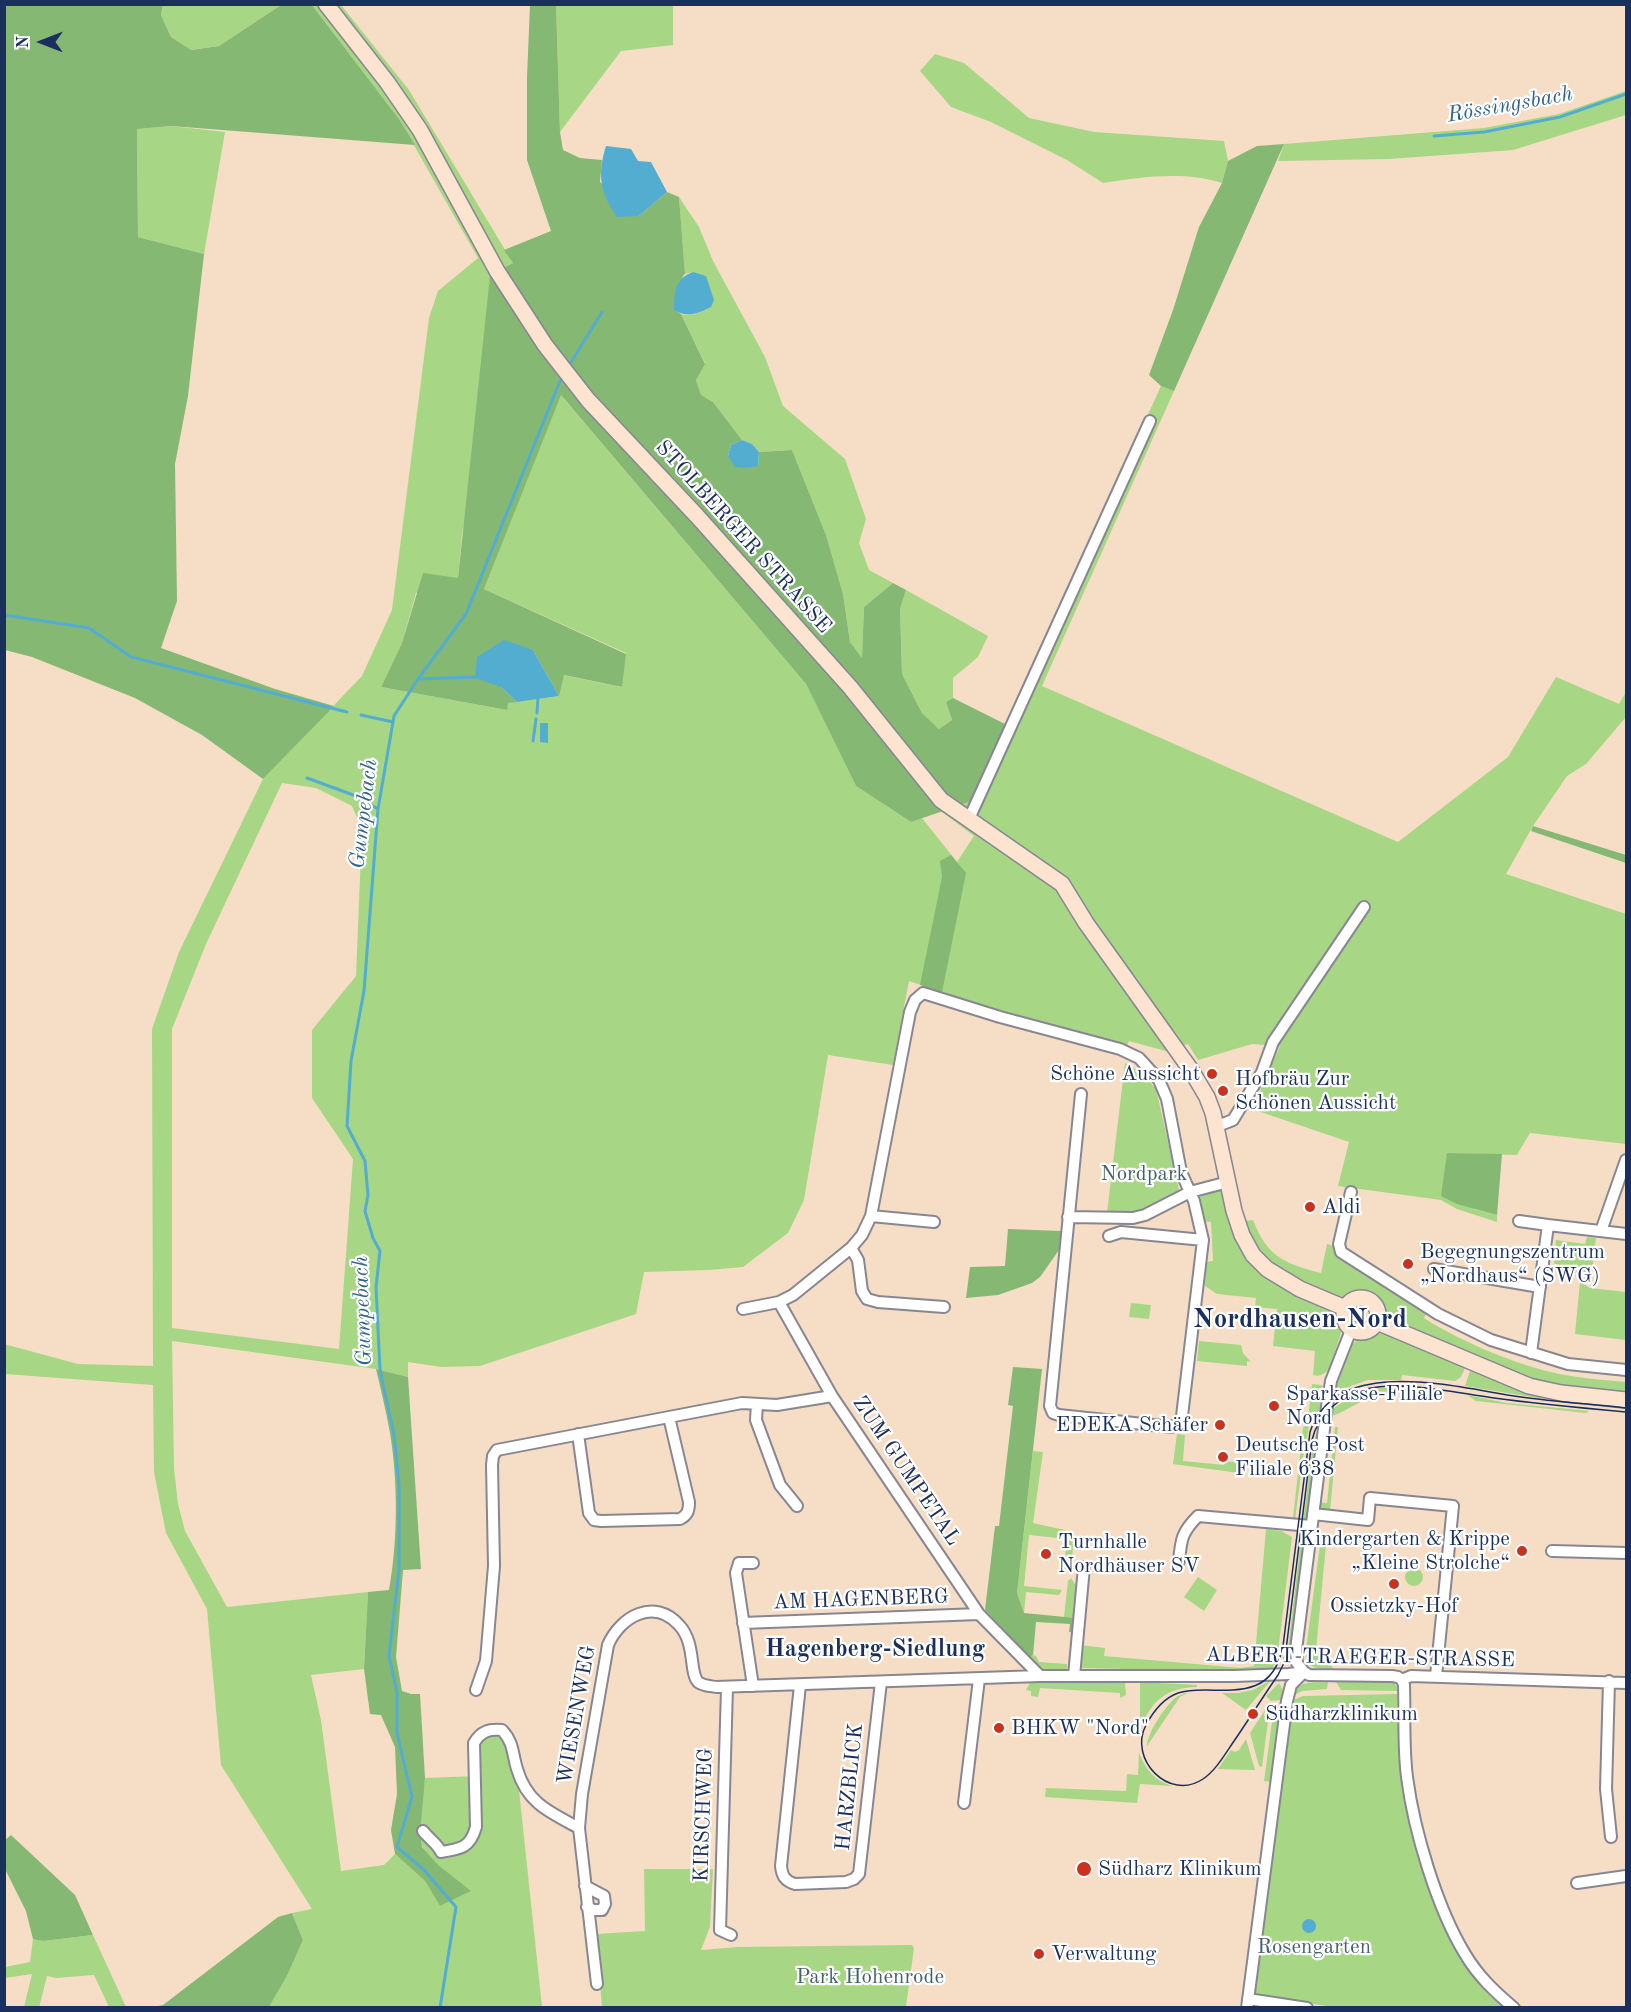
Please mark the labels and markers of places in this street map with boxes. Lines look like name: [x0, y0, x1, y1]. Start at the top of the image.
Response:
place label: Schöne Aussicht: [1050, 1061, 1200, 1087]
place label: Hofbräu Zur Schönen Aussicht: [1235, 1066, 1396, 1116]
marker: Schöne Aussicht: [1205, 1067, 1219, 1081]
marker: Hofbräu Zur Schönen Aussicht: [1216, 1084, 1230, 1098]
place label: Aldi: [1322, 1194, 1360, 1220]
marker: Aldi: [1303, 1200, 1317, 1214]
place label: Begegnungszentrum „Nordhaus“ (SWG): [1420, 1239, 1605, 1289]
marker: Begegnungszentrum „Nordhaus“ (SWG): [1401, 1257, 1415, 1271]
place label: Sparkasse-Filiale Nord: [1286, 1381, 1443, 1431]
marker: Sparkasse-Filiale Nord: [1267, 1399, 1281, 1413]
place label: EDEKA Schäfer: [1056, 1412, 1208, 1438]
marker: EDEKA Schäfer: [1213, 1418, 1227, 1432]
place label: Deutsche Post Filiale 638: [1235, 1432, 1365, 1482]
marker: Deutsche Post Filiale 638: [1216, 1450, 1230, 1464]
place label: Kindergarten & Krippe „Kleine Strolche“: [1299, 1526, 1510, 1576]
place label: Turnhalle Nordhäuser SV: [1058, 1529, 1200, 1579]
marker: Kindergarten & Krippe „Kleine Strolche“: [1515, 1544, 1529, 1558]
marker: Turnhalle Nordhäuser SV: [1039, 1547, 1053, 1561]
marker: Ossietzky-Hof: [1387, 1577, 1401, 1591]
place label: Ossietzky-Hof: [1330, 1593, 1458, 1619]
place label: Südharzklinikum: [1265, 1701, 1418, 1727]
marker: Südharzklinikum: [1246, 1707, 1260, 1721]
place label: BHKW "Nord": [1011, 1715, 1149, 1741]
marker: BHKW "Nord": [992, 1721, 1006, 1735]
place label: Südharz Klinikum: [1098, 1856, 1262, 1882]
marker: Südharz Klinikum: [1075, 1860, 1093, 1878]
place label: Verwaltung: [1051, 1941, 1156, 1967]
marker: Verwaltung: [1032, 1947, 1046, 1961]

